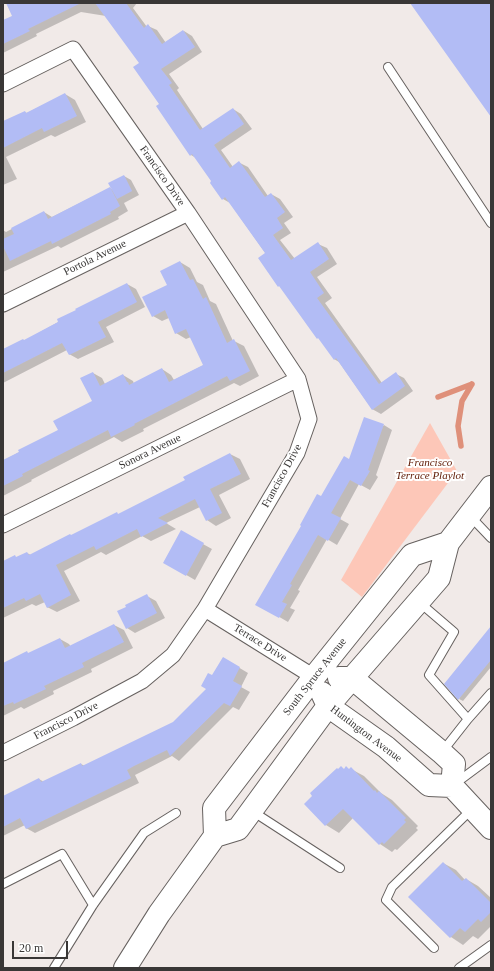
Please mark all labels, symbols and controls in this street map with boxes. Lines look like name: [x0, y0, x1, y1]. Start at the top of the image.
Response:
street label: Francisco Drive: [136, 143, 188, 209]
street label: Portola Avenue: [62, 237, 128, 279]
street label: Sonora Avenue: [117, 431, 183, 473]
street label: Francisco Drive: [259, 442, 305, 510]
park label: Francisco Terrace Playlot: [396, 456, 464, 482]
street label: Terrace Drive: [231, 621, 289, 665]
street label: South Spruce Avenue: [281, 635, 349, 719]
street label: Francisco Drive: [32, 699, 100, 743]
street label: Huntington Avenue: [328, 703, 404, 765]
scale bar: [14, 933, 70, 959]
text: 20 m: [19, 941, 43, 955]

